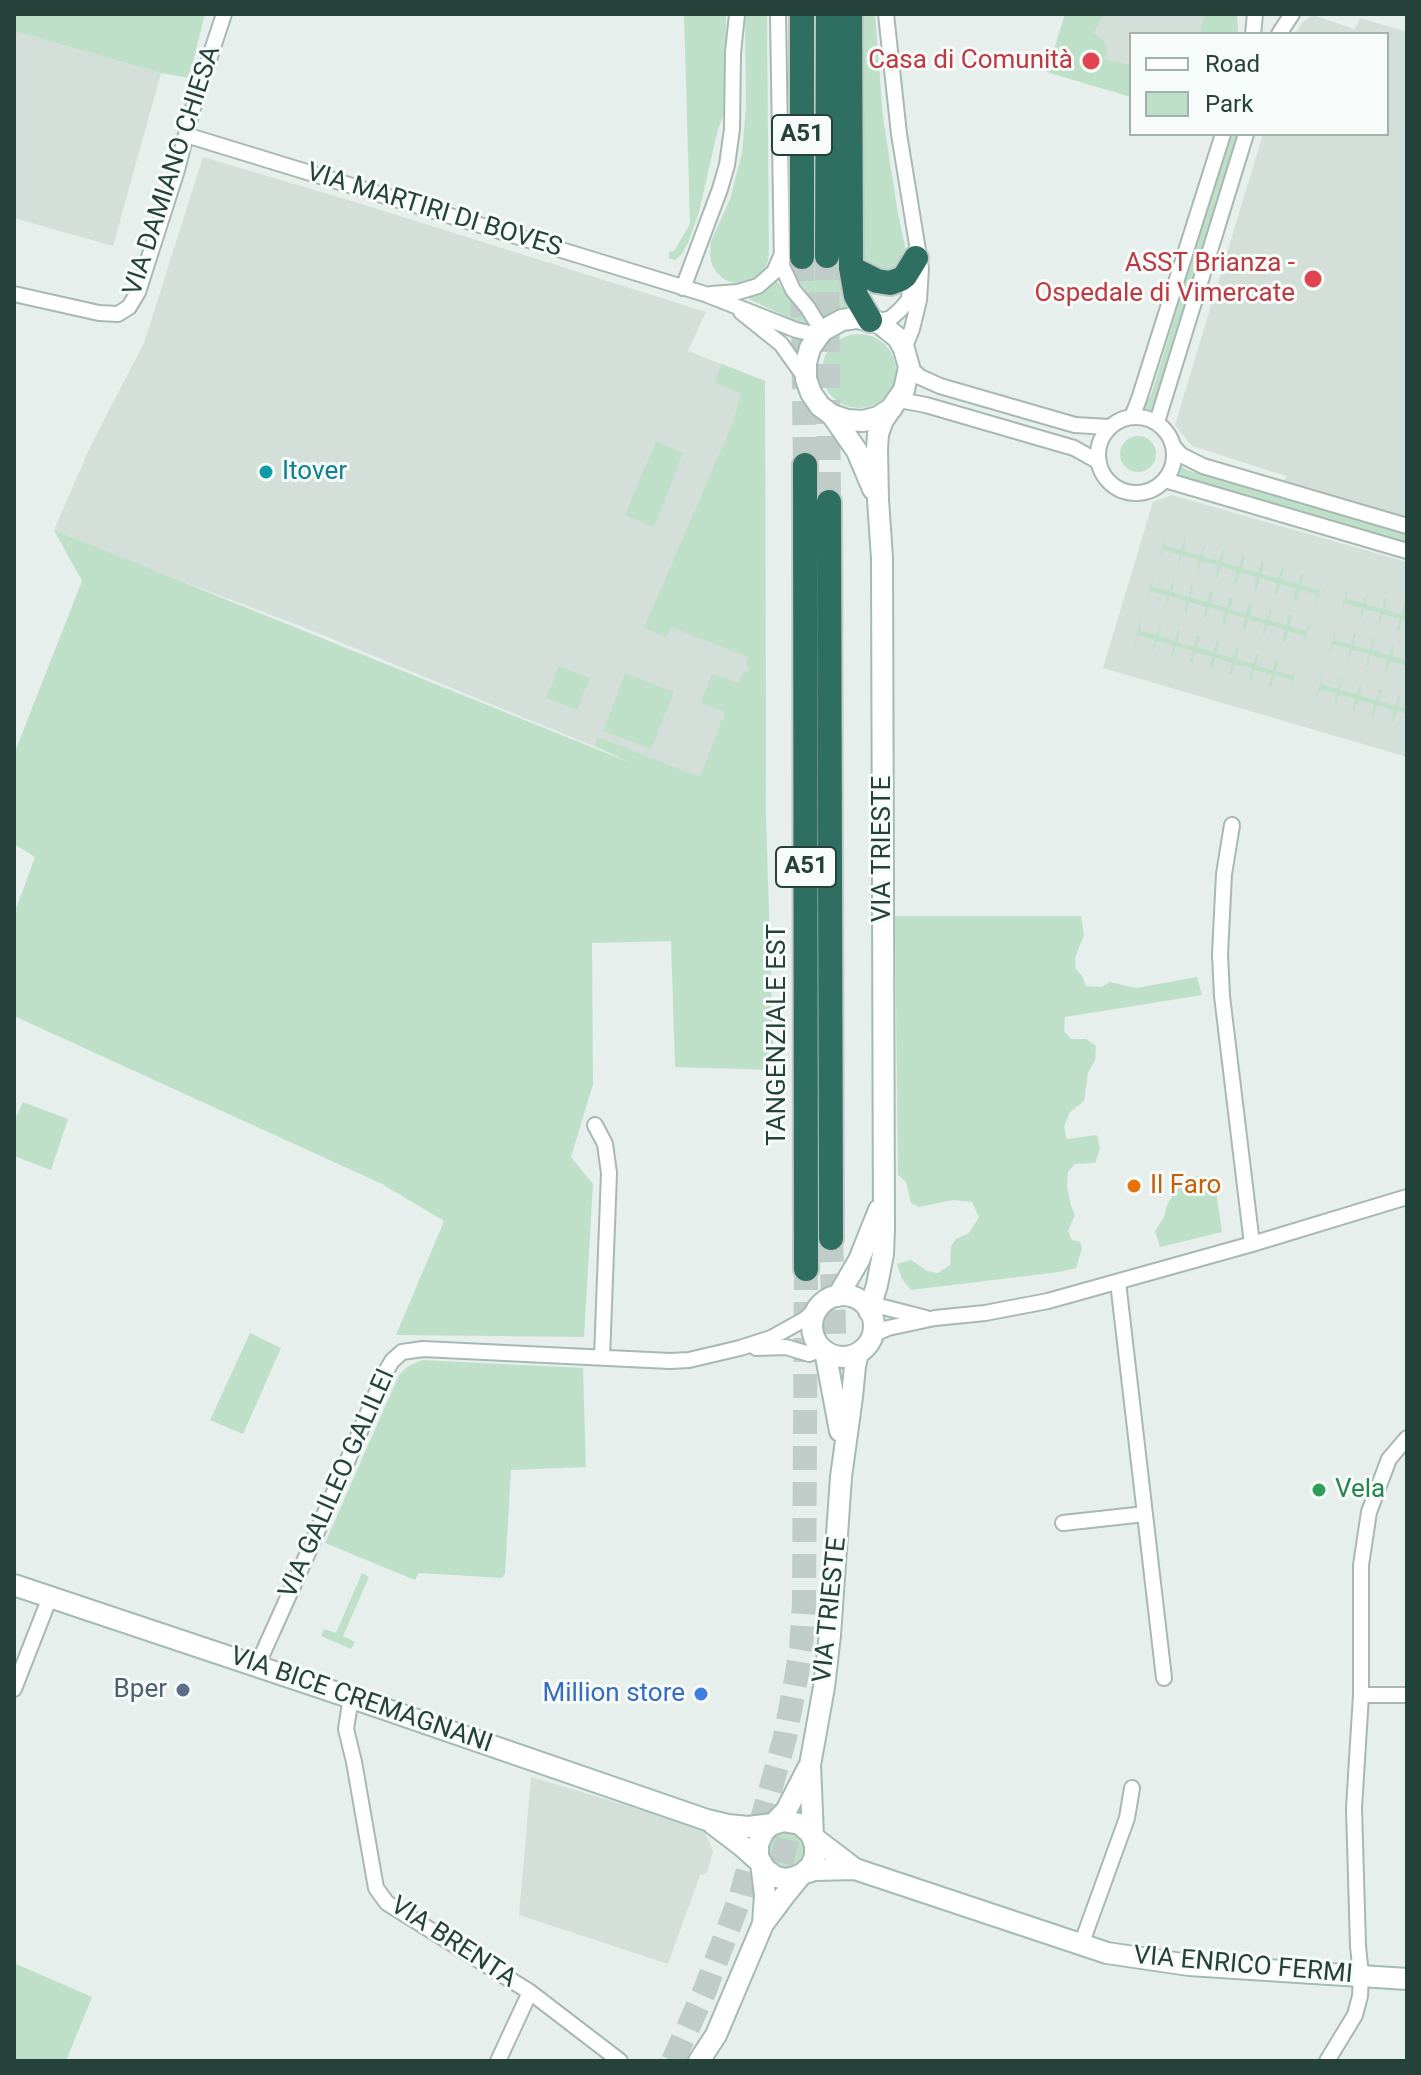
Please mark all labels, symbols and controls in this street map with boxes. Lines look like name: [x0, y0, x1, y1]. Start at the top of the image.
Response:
legend: [1129, 32, 1389, 136]
street label: VIA DAMIANO CHIESA: [118, 42, 228, 300]
place label: Casa di Comunità: [868, 45, 1073, 77]
marker: Casa di Comunità: [1080, 50, 1102, 72]
text: Road: [1205, 50, 1260, 78]
text: Park: [1205, 90, 1253, 118]
road number: A51: [772, 115, 832, 155]
street label: VIA MARTIRI DI BOVES: [303, 157, 565, 265]
place label: ASST Brianza - Ospedale di Vimercate: [1034, 248, 1295, 310]
marker: ASST Brianza - Ospedale di Vimercate: [1302, 268, 1324, 290]
place label: Itover: [282, 456, 347, 488]
marker: Itover: [257, 463, 275, 481]
street label: VIA TRIESTE: [867, 776, 899, 922]
road number: A51: [776, 847, 836, 887]
street label: TANGENZIALE EST: [762, 924, 794, 1146]
place label: Il Faro: [1150, 1170, 1221, 1202]
marker: Il Faro: [1125, 1177, 1143, 1195]
street label: VIA GALILEO GALILEI: [273, 1365, 403, 1603]
place label: Vela: [1335, 1474, 1385, 1506]
marker: Vela: [1310, 1481, 1328, 1499]
street label: VIA TRIESTE: [808, 1536, 854, 1684]
street label: VIA BICE CREMAGNANI: [226, 1641, 496, 1761]
place label: Bper: [114, 1674, 167, 1706]
place label: Million store: [543, 1678, 685, 1710]
marker: Bper: [174, 1681, 192, 1699]
marker: Million store: [692, 1685, 710, 1703]
street label: VIA BRENTA: [384, 1891, 522, 1995]
street label: VIA ENRICO FERMI: [1132, 1941, 1354, 1991]

